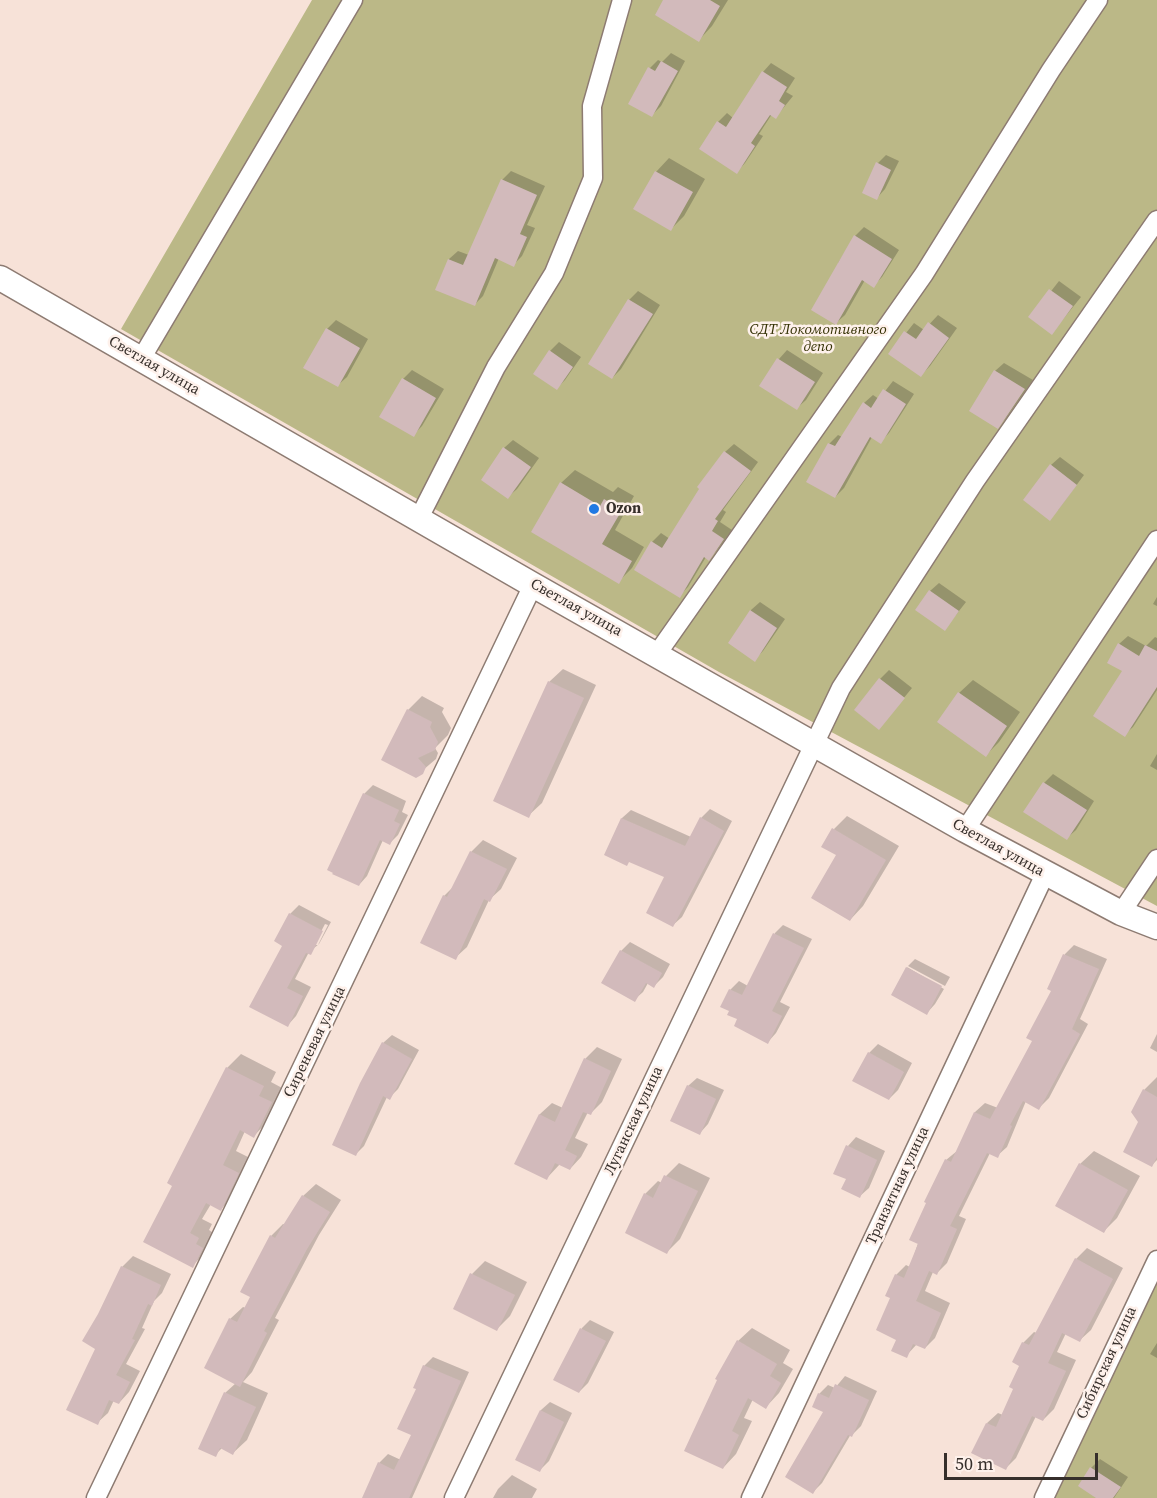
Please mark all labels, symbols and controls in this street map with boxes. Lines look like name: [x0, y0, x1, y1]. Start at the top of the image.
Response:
park label: СДТ Локомотивного депо: [749, 321, 887, 356]
street label: Светлая улица: [105, 333, 203, 399]
place label: Ozon: [606, 500, 641, 518]
marker: Ozon: [587, 502, 601, 516]
street label: Светлая улица: [527, 575, 625, 641]
street label: Светлая улица: [949, 815, 1047, 881]
street label: Сиреневая улица: [280, 983, 350, 1101]
street label: Луганская улица: [601, 1064, 667, 1178]
street label: Транзитная улица: [863, 1124, 933, 1248]
street label: Сибирская улица: [1073, 1304, 1141, 1422]
scale bar: [947, 1441, 1102, 1479]
text: 50 m: [955, 1451, 993, 1476]

